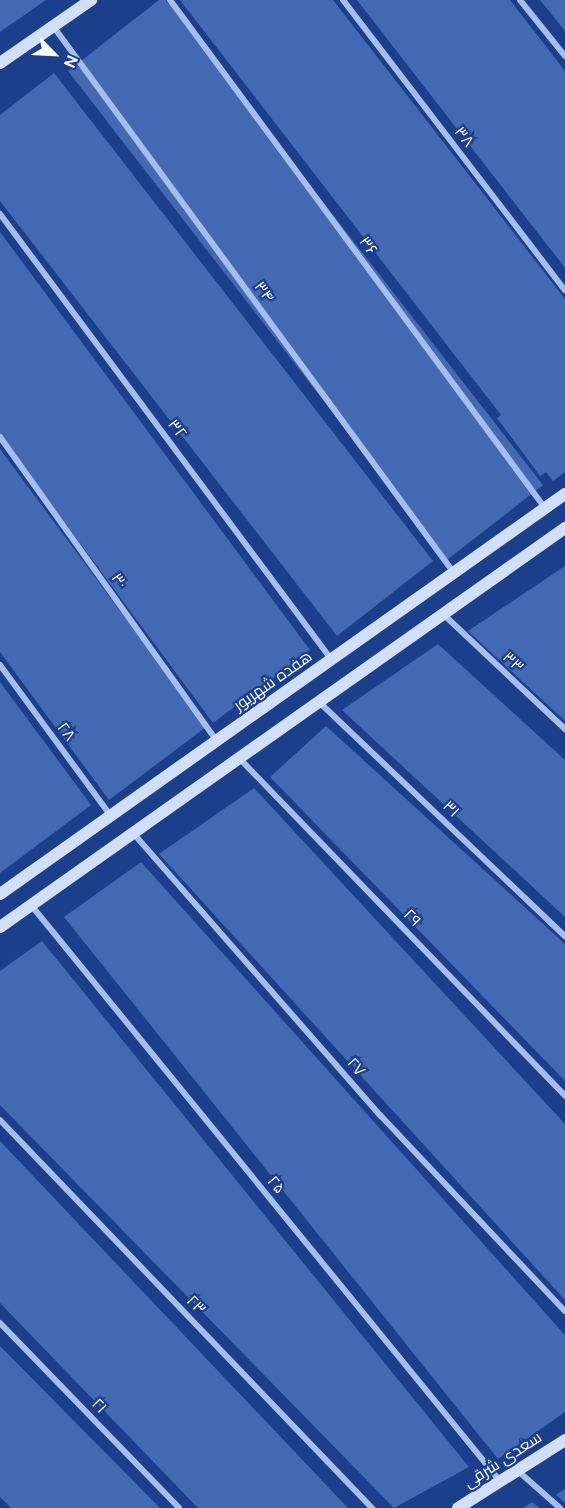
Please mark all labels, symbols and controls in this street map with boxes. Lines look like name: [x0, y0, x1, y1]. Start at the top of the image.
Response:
north arrow: [24, 24, 84, 84]
text: N: [59, 52, 83, 71]
street label: ۳۸: [450, 123, 478, 151]
street label: ۳۶: [355, 233, 381, 259]
street label: ۳۴: [250, 278, 278, 306]
street label: ۳۲: [164, 416, 190, 442]
street label: ۳۰: [107, 569, 131, 593]
street label: هفده شهریور: [230, 647, 316, 715]
street label: ۳۳: [499, 648, 527, 676]
street label: ۲۸: [53, 719, 79, 745]
street label: ۳۱: [439, 797, 463, 821]
street label: ۲۹: [399, 905, 425, 931]
street label: ۲۷: [343, 1054, 369, 1080]
street label: ۲۵: [263, 1172, 289, 1198]
street label: ۲۳: [182, 1291, 210, 1319]
street label: ۲۱: [87, 1395, 111, 1417]
street label: سعدی شرقی: [460, 1428, 546, 1492]

